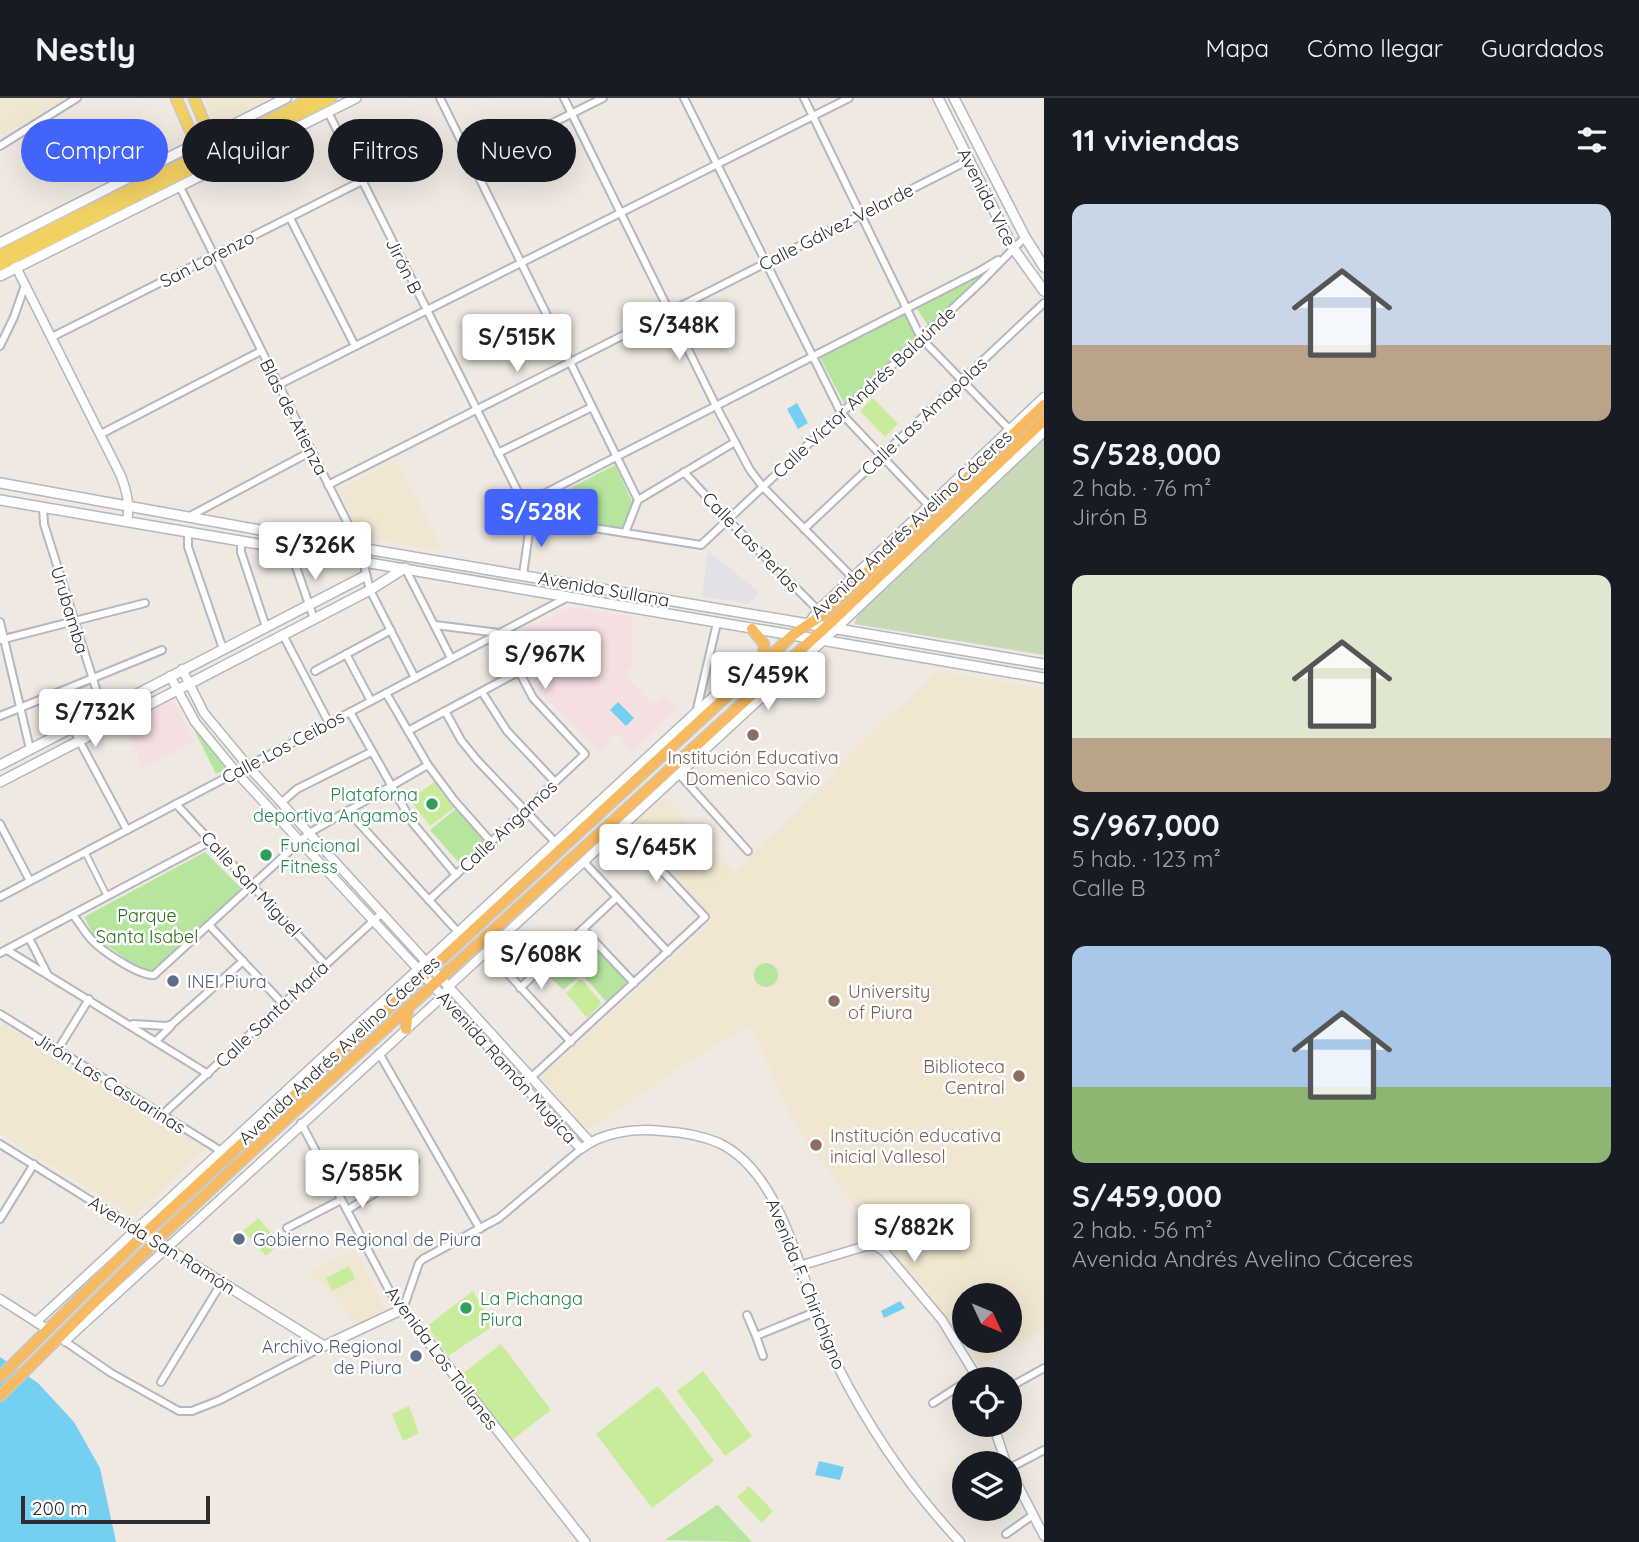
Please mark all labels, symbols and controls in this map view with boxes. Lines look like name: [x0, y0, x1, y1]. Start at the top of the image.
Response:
text: Nestly: [35, 28, 136, 69]
text: Mapa: [1206, 33, 1269, 63]
text: Cómo llegar: [1307, 33, 1443, 63]
text: Guardados: [1481, 33, 1604, 63]
chip: Comprar: [21, 119, 168, 182]
chip: Alquilar: [182, 119, 314, 182]
chip: Filtros: [328, 119, 443, 182]
chip: Nuevo: [457, 119, 576, 182]
text: 11 viviendas: [1072, 121, 1239, 159]
icon: filters: [1573, 121, 1611, 159]
street label: Avenida Vice: [952, 144, 1022, 250]
street label: Calle Gálvez Velarde: [755, 178, 917, 276]
street label: San Lorenzo: [156, 225, 258, 293]
street label: Jirón B: [381, 234, 427, 298]
icon: home: [1279, 250, 1405, 376]
street label: Calle Víctor Andrés Balaúnde: [768, 301, 960, 483]
pin: S/348K: [622, 302, 736, 362]
text: S/348K: [639, 310, 719, 339]
pin: S/515K: [460, 314, 574, 374]
text: S/515K: [478, 322, 556, 351]
street label: Calle Las Amapolas: [856, 352, 992, 480]
street label: Blas de Atienza: [255, 355, 333, 479]
street label: Avenida Andrés Avelino Cáceres: [806, 425, 1016, 623]
text: S/528,000: [1072, 435, 1221, 473]
text: 2 hab. · 76 m²: [1072, 473, 1211, 502]
street label: Calle Las Perlas: [697, 487, 805, 597]
pin: S/528K: [484, 490, 598, 549]
text: S/528K: [501, 497, 581, 526]
text: Jirón B: [1072, 502, 1147, 531]
pin: S/326K: [258, 522, 372, 582]
text: S/326K: [275, 530, 355, 559]
street label: Urubamba: [46, 564, 94, 656]
street label: Avenida Sullana: [537, 566, 671, 612]
icon: home: [1279, 621, 1405, 747]
pin: S/967K: [488, 632, 602, 691]
text: S/967K: [505, 639, 585, 668]
pin: S/459K: [711, 652, 825, 712]
text: S/459K: [727, 660, 809, 689]
pin: S/732K: [38, 690, 152, 749]
text: S/732K: [55, 697, 135, 726]
street label: Calle Los Ceibos: [218, 705, 348, 789]
marker: Institución Educativa Domenico Savio: [745, 727, 761, 743]
place label: Institución Educativa Domenico Savio: [667, 746, 839, 790]
street label: Calle Angamos: [454, 775, 562, 877]
place label: Plataforna deportiva Angamos: [253, 783, 418, 827]
marker: Plataforna deportiva Angamos: [424, 796, 440, 812]
text: S/967,000: [1072, 806, 1220, 844]
pin: S/645K: [599, 824, 713, 884]
street label: Calle San Miguel: [196, 826, 306, 942]
text: S/645K: [615, 832, 697, 861]
place label: Funcional Fitness: [280, 834, 360, 878]
text: 5 hab. · 123 m²: [1072, 844, 1221, 873]
marker: Funcional Fitness: [258, 847, 274, 863]
text: Calle B: [1072, 873, 1146, 902]
park label: Parque Santa Isabel: [96, 904, 198, 948]
pin: S/608K: [484, 932, 598, 991]
text: S/608K: [500, 939, 582, 968]
street label: Avenida Andrés Avelino Cáceres: [234, 951, 444, 1149]
street label: Calle Santa María: [211, 956, 333, 1072]
place label: INEI Piura: [187, 970, 267, 993]
marker: INEI Piura: [165, 973, 181, 989]
place label: University of Piura: [848, 980, 930, 1024]
street label: Avenida Ramón Mugica: [432, 986, 582, 1148]
icon: home: [1279, 992, 1405, 1118]
marker: University of Piura: [826, 993, 842, 1009]
street label: Jirón Las Casuarinas: [30, 1027, 190, 1139]
place label: Biblioteca Central: [923, 1055, 1005, 1099]
marker: Biblioteca Central: [1011, 1068, 1027, 1084]
place label: Institución educativa inicial Vallesol: [830, 1124, 1001, 1168]
marker: Institución educativa inicial Vallesol: [808, 1137, 824, 1153]
pin: S/585K: [305, 1150, 419, 1210]
text: S/585K: [322, 1158, 402, 1187]
text: S/459,000: [1072, 1177, 1222, 1215]
street label: Avenida San Ramón: [84, 1191, 240, 1299]
street label: Avenida F. Chirichigno: [761, 1195, 851, 1373]
pin: S/882K: [857, 1204, 971, 1264]
text: S/882K: [874, 1212, 954, 1241]
text: 2 hab. · 56 m²: [1072, 1215, 1213, 1244]
place label: Gobierno Regional de Piura: [253, 1228, 481, 1251]
marker: Gobierno Regional de Piura: [231, 1231, 247, 1247]
text: Avenida Andrés Avelino Cáceres: [1072, 1244, 1413, 1273]
street label: Avenida Los Tallanes: [381, 1282, 503, 1434]
north arrow: [952, 1283, 1022, 1353]
map controls: [952, 1283, 1022, 1521]
place label: La Pichanga Piura: [480, 1287, 583, 1331]
marker: La Pichanga Piura: [458, 1300, 474, 1316]
place label: Archivo Regional de Piura: [262, 1335, 402, 1379]
marker: Archivo Regional de Piura: [408, 1348, 424, 1364]
button: locate: [952, 1367, 1022, 1437]
button: layers: [952, 1451, 1022, 1521]
scale bar: [21, 1493, 210, 1525]
text: 200 m: [32, 1496, 88, 1520]

